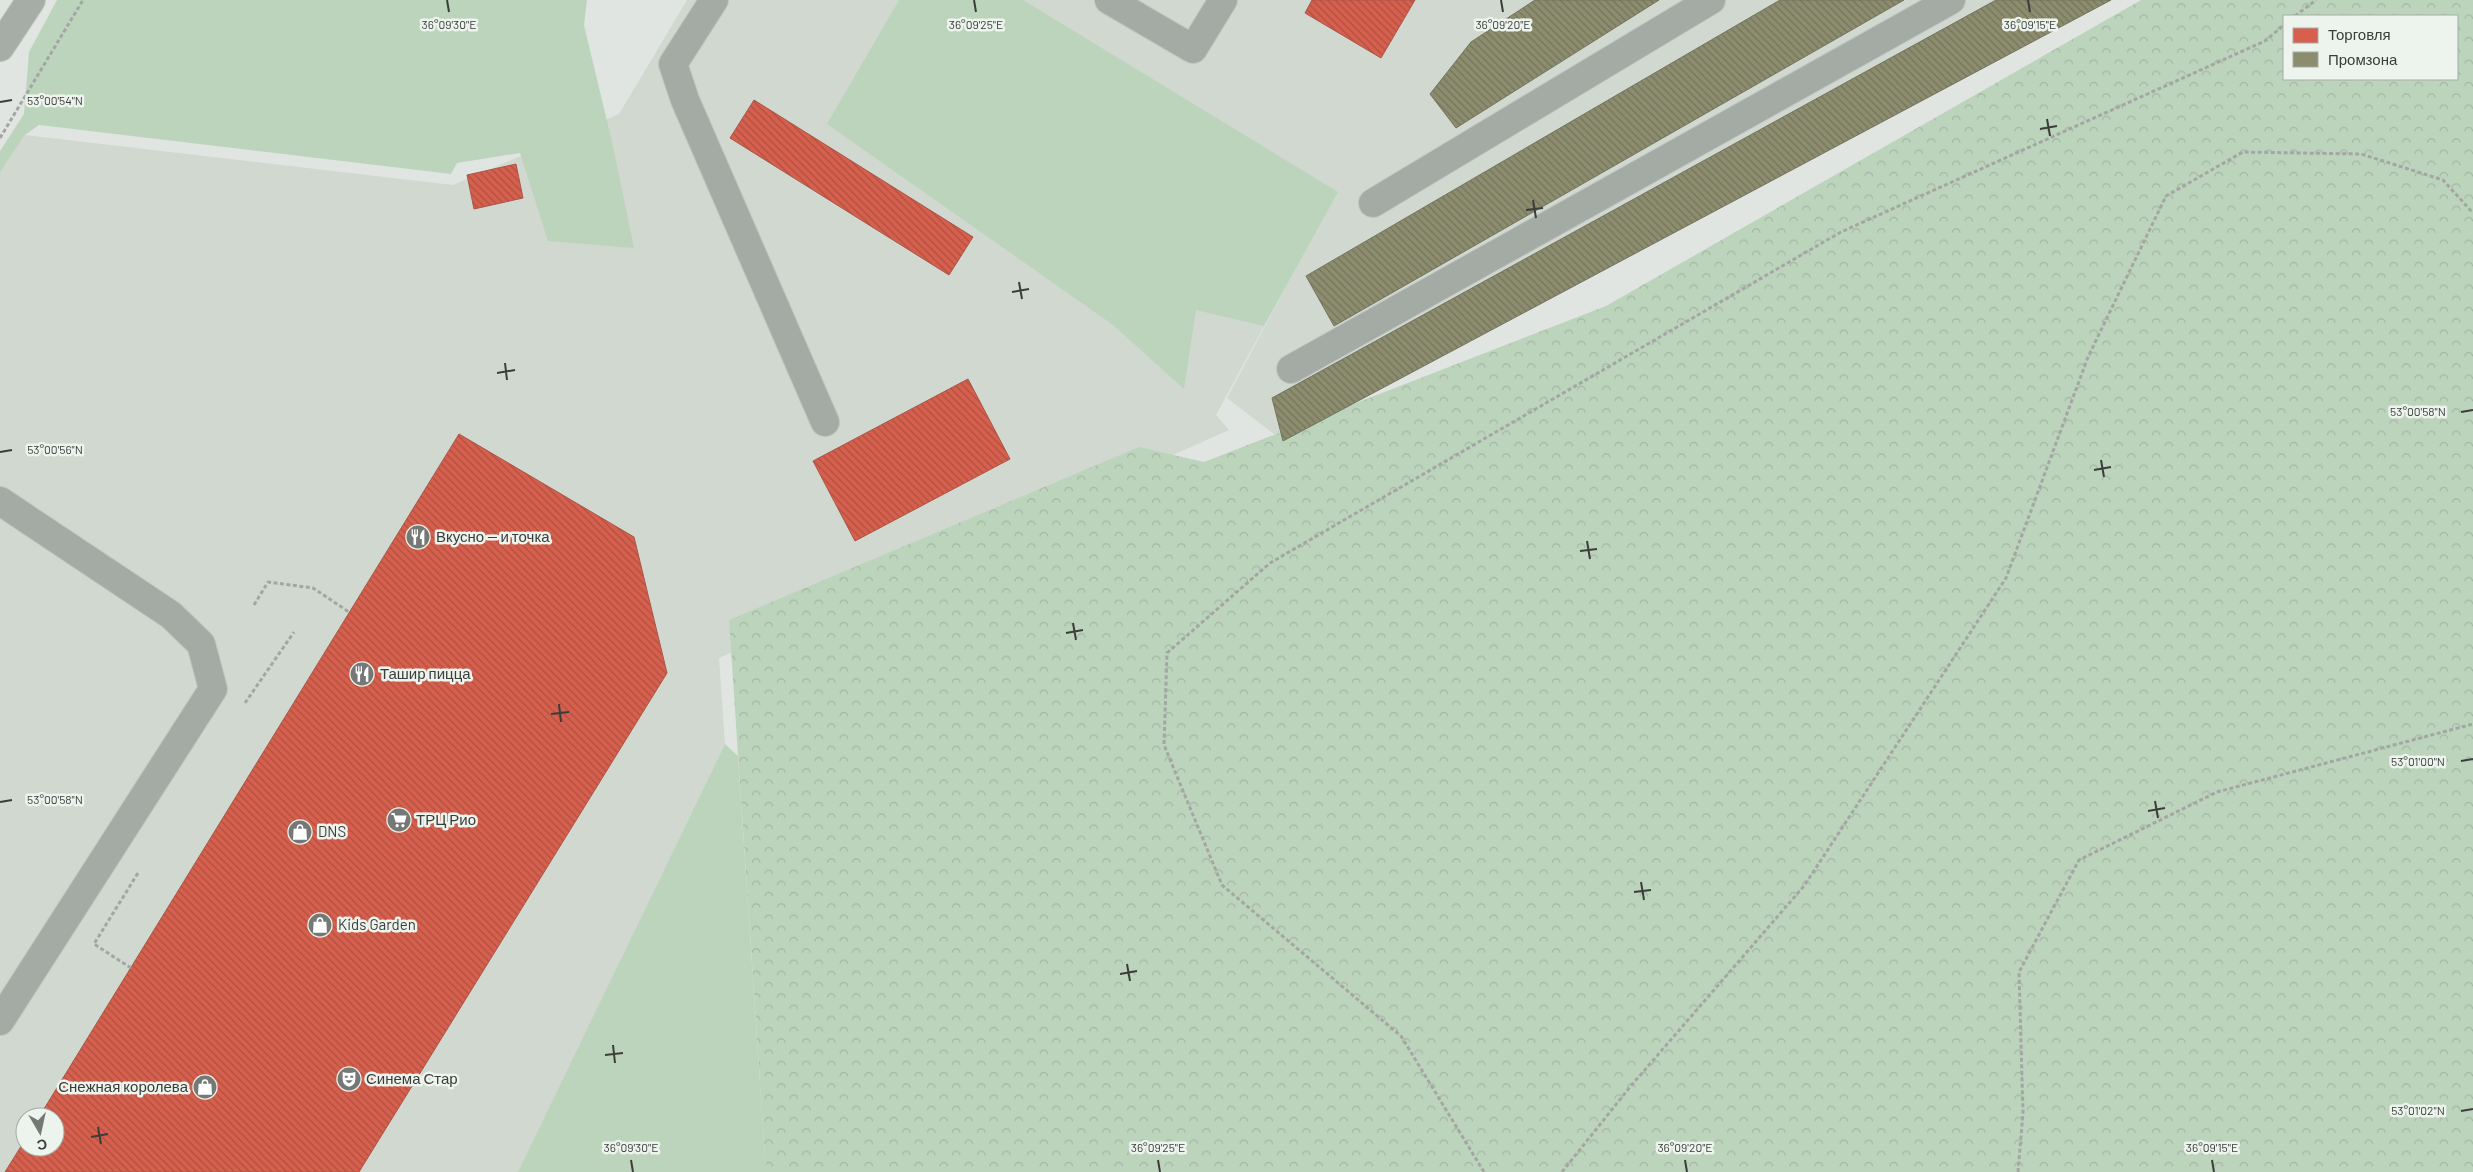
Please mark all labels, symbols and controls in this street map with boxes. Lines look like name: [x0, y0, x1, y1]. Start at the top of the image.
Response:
legend: [2283, 15, 2458, 80]
text: 36°09'30"E: [422, 17, 476, 31]
text: 36°09'25"E: [949, 17, 1003, 31]
text: 36°09'20"E: [1475, 17, 1531, 31]
text: 36°09'15"E: [2004, 17, 2056, 31]
text: Торговля: [2328, 25, 2391, 43]
text: Промзона: [2328, 50, 2398, 68]
text: 53°00'54"N: [27, 93, 83, 107]
text: 53°00'58"N: [2390, 404, 2446, 418]
text: 53°00'56"N: [27, 442, 83, 456]
restaurant icon: Вкусно — и точка: [405, 524, 431, 550]
place label: Вкусно — и точка: [436, 527, 550, 545]
restaurant icon: Ташир пицца: [349, 661, 375, 687]
place label: Ташир пицца: [380, 664, 471, 682]
text: 53°01'00"N: [2391, 754, 2445, 768]
text: 53°00'58"N: [27, 792, 83, 806]
supermarket icon: ТРЦ Рио: [386, 807, 412, 833]
place label: ТРЦ Рио: [416, 810, 476, 828]
shop icon: DNS: [287, 819, 313, 845]
place label: DNS: [318, 822, 346, 840]
shop icon: Kids Garden: [307, 912, 333, 938]
place label: Kids Garden: [338, 915, 416, 933]
theatre icon: Синема Стар: [336, 1066, 362, 1092]
place label: Синема Стар: [366, 1069, 458, 1087]
shop icon: Снежная королева: [192, 1074, 218, 1100]
place label: Снежная королева: [58, 1077, 189, 1095]
text: 53°01'02"N: [2391, 1103, 2445, 1117]
north arrow: [15, 1107, 65, 1157]
text: С: [36, 1136, 48, 1155]
text: 36°09'30"E: [604, 1140, 658, 1154]
text: 36°09'25"E: [1131, 1140, 1185, 1154]
text: 36°09'20"E: [1657, 1140, 1713, 1154]
text: 36°09'15"E: [2186, 1140, 2238, 1154]

